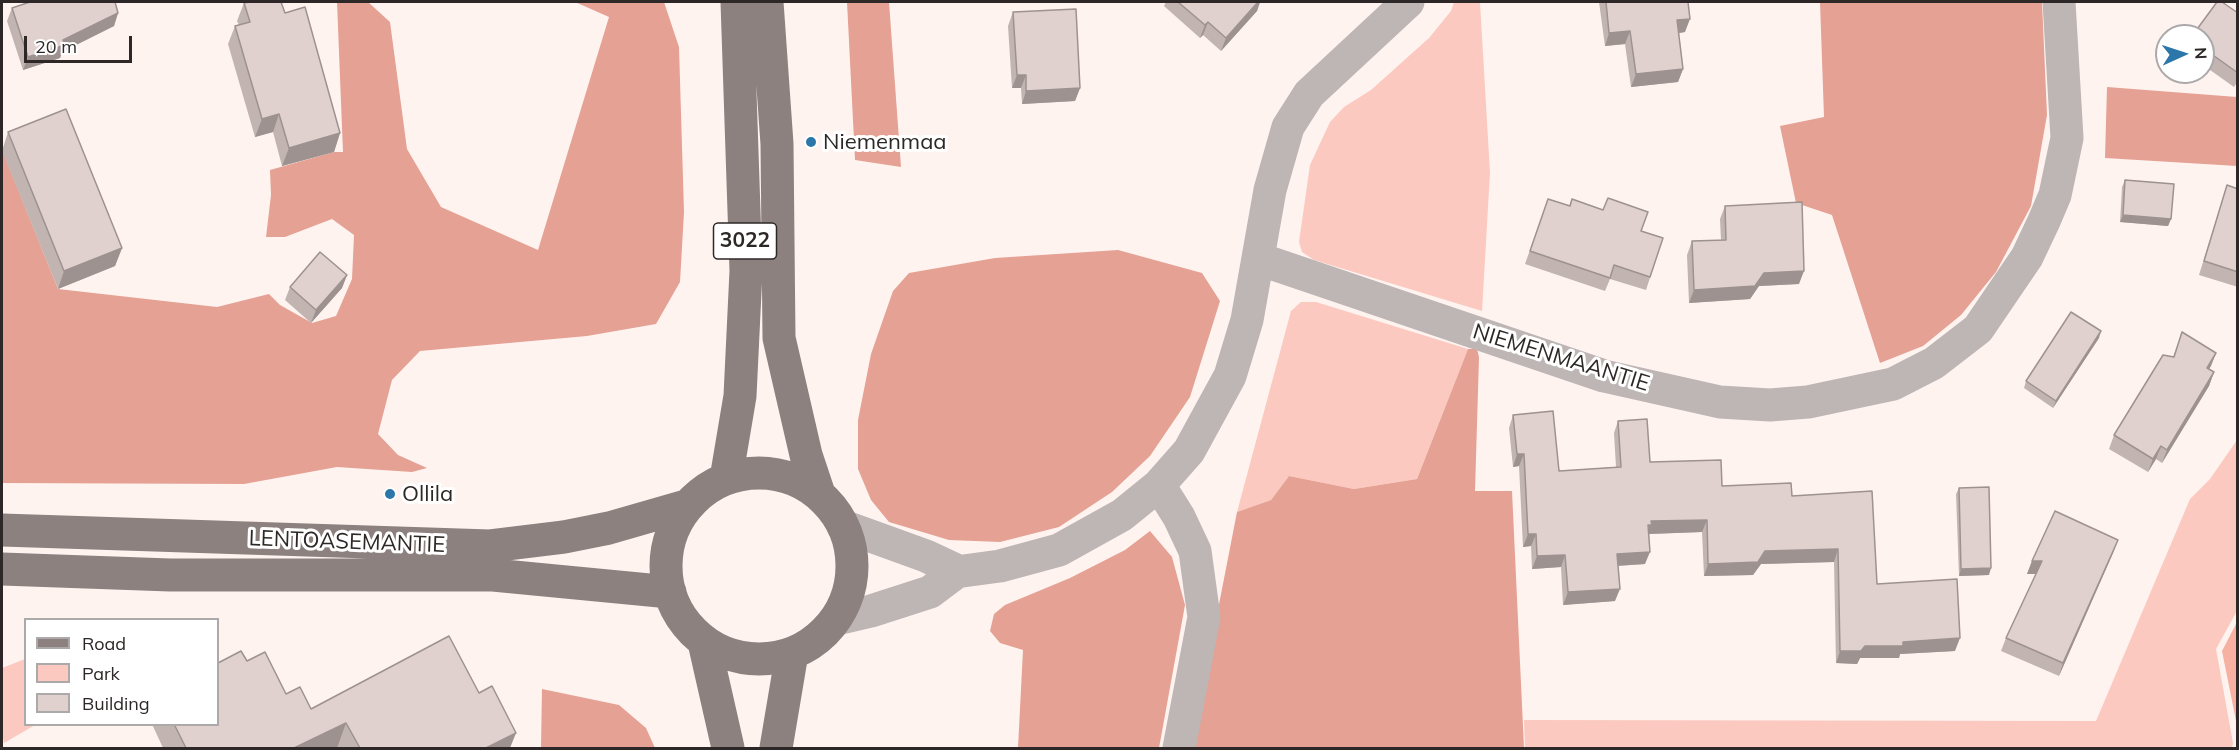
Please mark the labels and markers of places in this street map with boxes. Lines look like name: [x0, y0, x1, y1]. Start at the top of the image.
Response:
place label: Niemenmaa: [823, 129, 947, 155]
marker: Niemenmaa: [804, 135, 818, 149]
place label: Ollila: [402, 481, 453, 507]
marker: Ollila: [383, 487, 397, 501]

